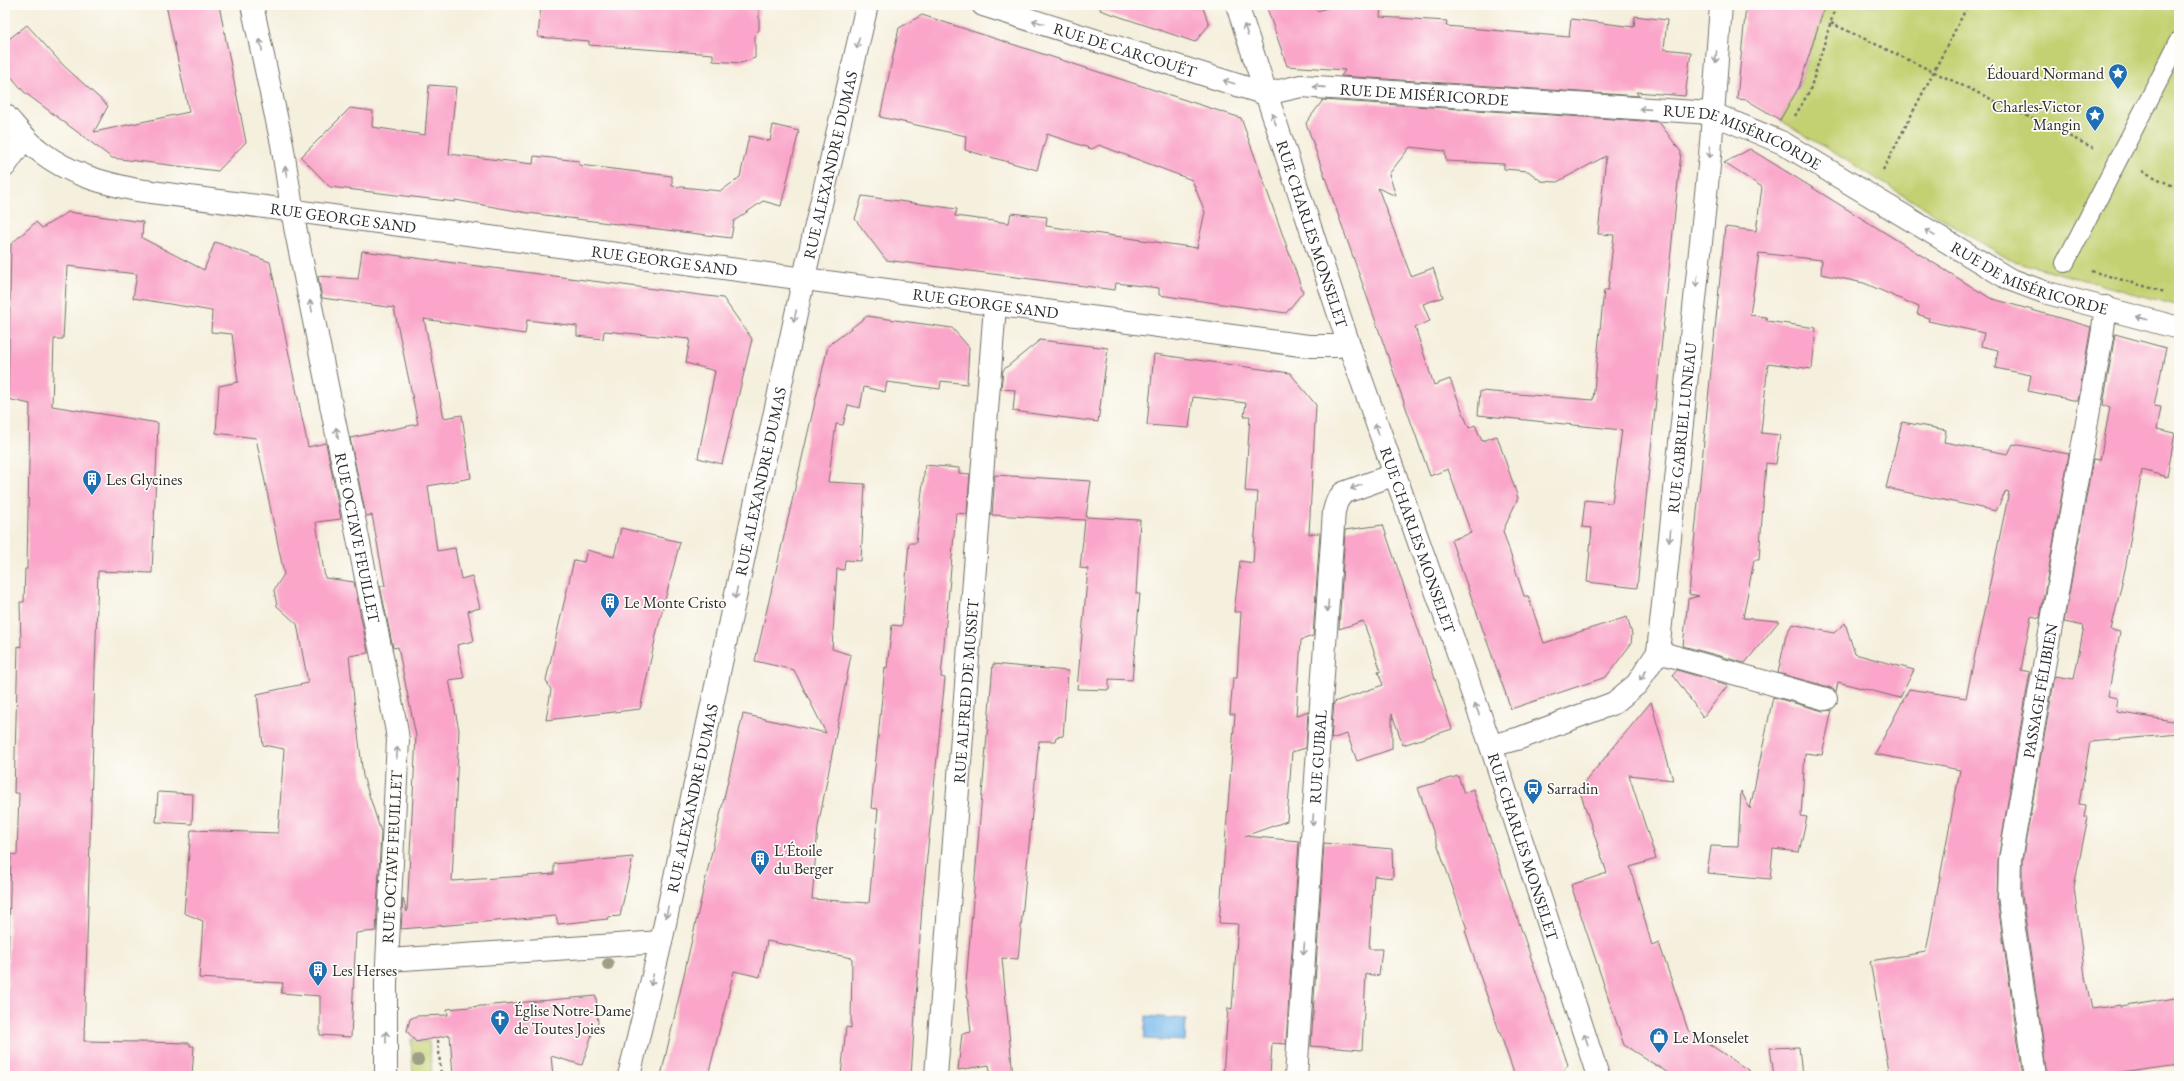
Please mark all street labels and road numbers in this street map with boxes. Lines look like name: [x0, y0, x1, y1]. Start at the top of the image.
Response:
street label: RUE DE CARCOUËT: [1051, 17, 1200, 82]
street label: RUE ALEXANDRE DUMAS: [798, 69, 862, 261]
street label: RUE DE MISÉRICORDE: [1339, 78, 1509, 110]
street label: RUE DE MISÉRICORDE: [1662, 99, 1825, 174]
street label: RUE CHARLES MONSELET: [1272, 137, 1353, 331]
street label: RUE GEORGE SAND: [269, 197, 417, 238]
street label: RUE DE MISÉRICORDE: [1947, 236, 2110, 319]
street label: RUE GEORGE SAND: [590, 240, 739, 280]
street label: RUE GEORGE SAND: [911, 283, 1060, 323]
street label: RUE GABRIEL LUNEAU: [1662, 341, 1701, 514]
street label: RUE ALEXANDRE DUMAS: [730, 385, 791, 578]
street label: RUE CHARLES MONSELET: [1375, 444, 1461, 636]
street label: RUE OCTAVE FEUILLET: [330, 450, 385, 625]
street label: RUE ALFRED DE MUSSET: [948, 598, 983, 784]
street label: PASSAGE FÉLIBIEN: [2018, 621, 2062, 760]
street label: RUE ALEXANDRE DUMAS: [661, 702, 722, 894]
street label: RUE GUIBAL: [1304, 708, 1331, 804]
street label: RUE CHARLES MONSELET: [1483, 750, 1564, 943]
street label: RUE OCTAVE FEUILLET: [377, 770, 407, 944]

